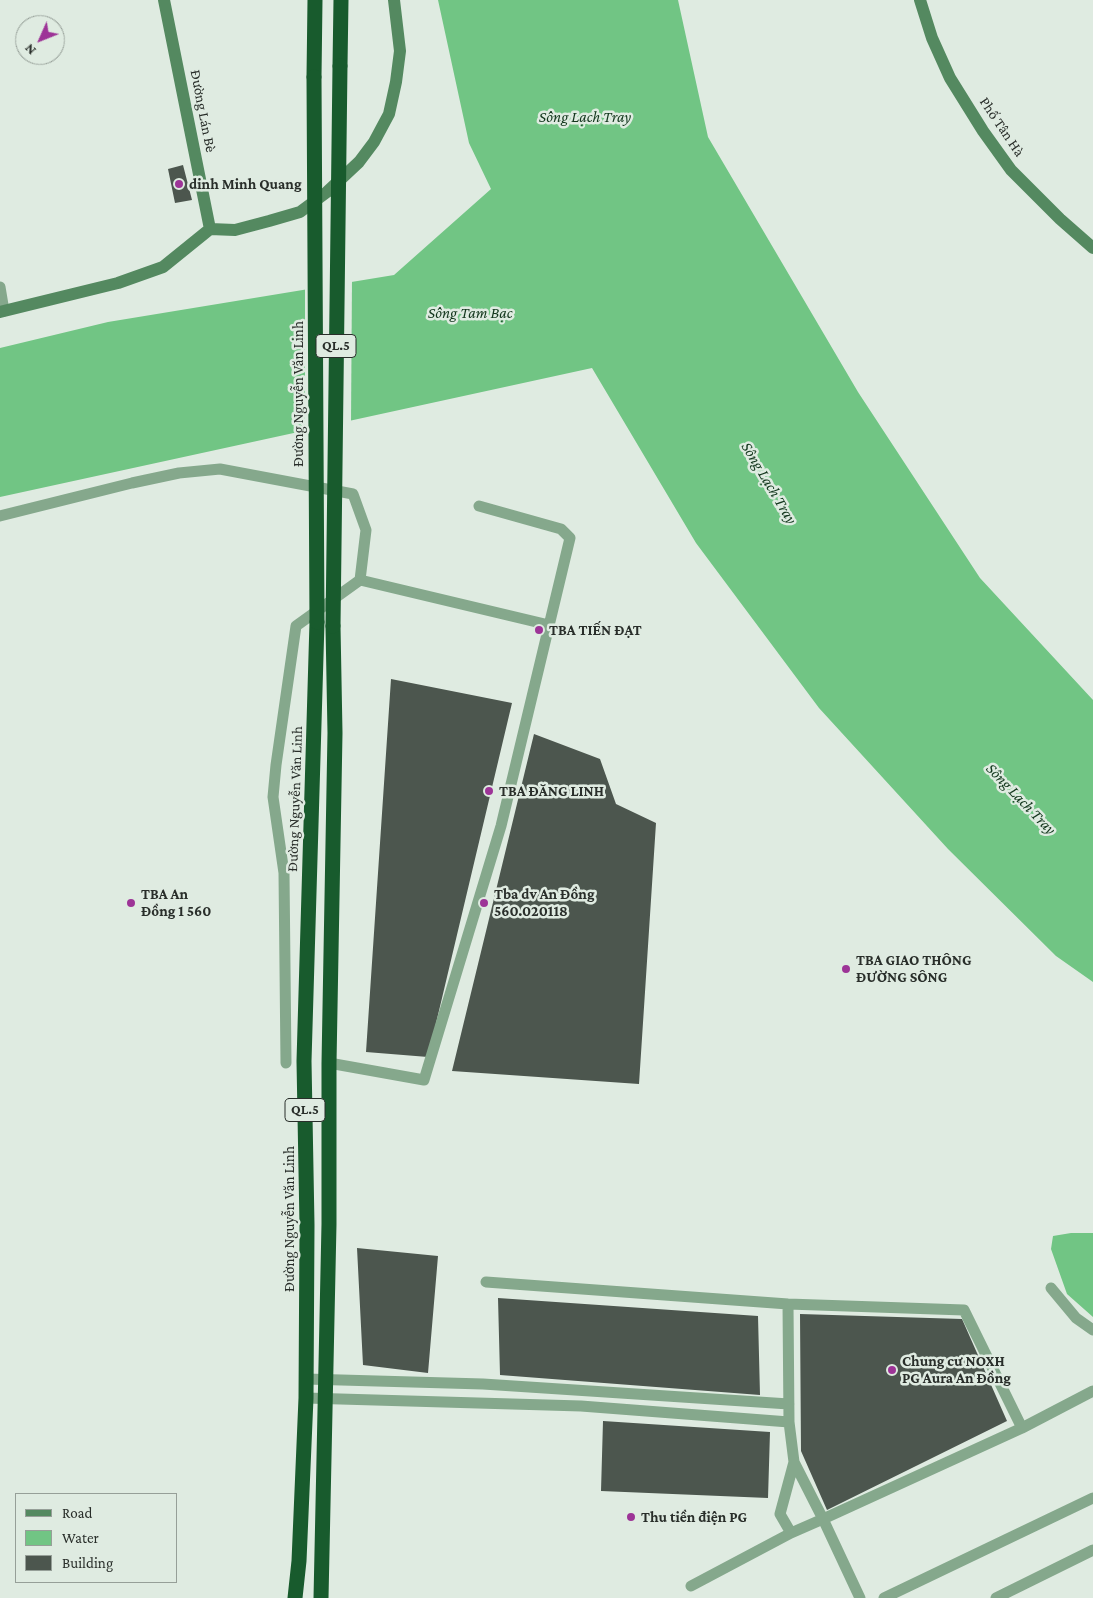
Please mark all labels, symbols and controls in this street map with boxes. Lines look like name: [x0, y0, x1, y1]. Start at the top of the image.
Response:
north arrow: [15, 15, 65, 65]
text: N: [21, 41, 39, 59]
street label: Đường Lán Bè: [186, 68, 220, 154]
street label: Phố Tân Hà: [976, 94, 1028, 160]
water label: Sông Lạch Tray: [539, 107, 631, 127]
place label: dinh Minh Quang: [189, 175, 302, 193]
marker: dinh Minh Quang: [173, 178, 185, 190]
water label: Sông Tam Bạc: [428, 303, 512, 323]
street label: Đường Nguyễn Văn Linh: [289, 321, 307, 467]
road number: QL.5: [316, 334, 356, 358]
water label: Sông Lạch Tray: [737, 438, 801, 528]
place label: TBA TIẾN ĐẠT: [549, 621, 642, 639]
marker: TBA TIẾN ĐẠT: [533, 624, 545, 636]
street label: Đường Nguyễn Văn Linh: [283, 726, 307, 872]
water label: Sông Lạch Tray: [982, 759, 1060, 839]
place label: TBA ĐĂNG LINH: [499, 782, 604, 800]
marker: TBA ĐĂNG LINH: [483, 785, 495, 797]
place label: TBA An Đồng 1 560: [141, 885, 211, 920]
place label: Tba dv An Đồng 560.020118: [494, 885, 594, 920]
marker: TBA An Đồng 1 560: [125, 897, 137, 909]
marker: Tba dv An Đồng 560.020118: [478, 897, 490, 909]
place label: TBA GIAO THÔNG ĐƯỜNG SÔNG: [856, 951, 972, 986]
marker: TBA GIAO THÔNG ĐƯỜNG SÔNG: [840, 963, 852, 975]
road number: QL.5: [285, 1098, 325, 1122]
street label: Đường Nguyễn Văn Linh: [280, 1146, 298, 1292]
place label: Chung cư NOXH PG Aura An Đồng: [902, 1352, 1011, 1387]
marker: Chung cư NOXH PG Aura An Đồng: [886, 1364, 898, 1376]
legend: [15, 1493, 178, 1583]
text: Road: [62, 1505, 92, 1521]
place label: Thu tiền điện PG: [641, 1508, 747, 1526]
marker: Thu tiền điện PG: [625, 1511, 637, 1523]
text: Water: [62, 1530, 99, 1546]
text: Building: [62, 1555, 113, 1571]

